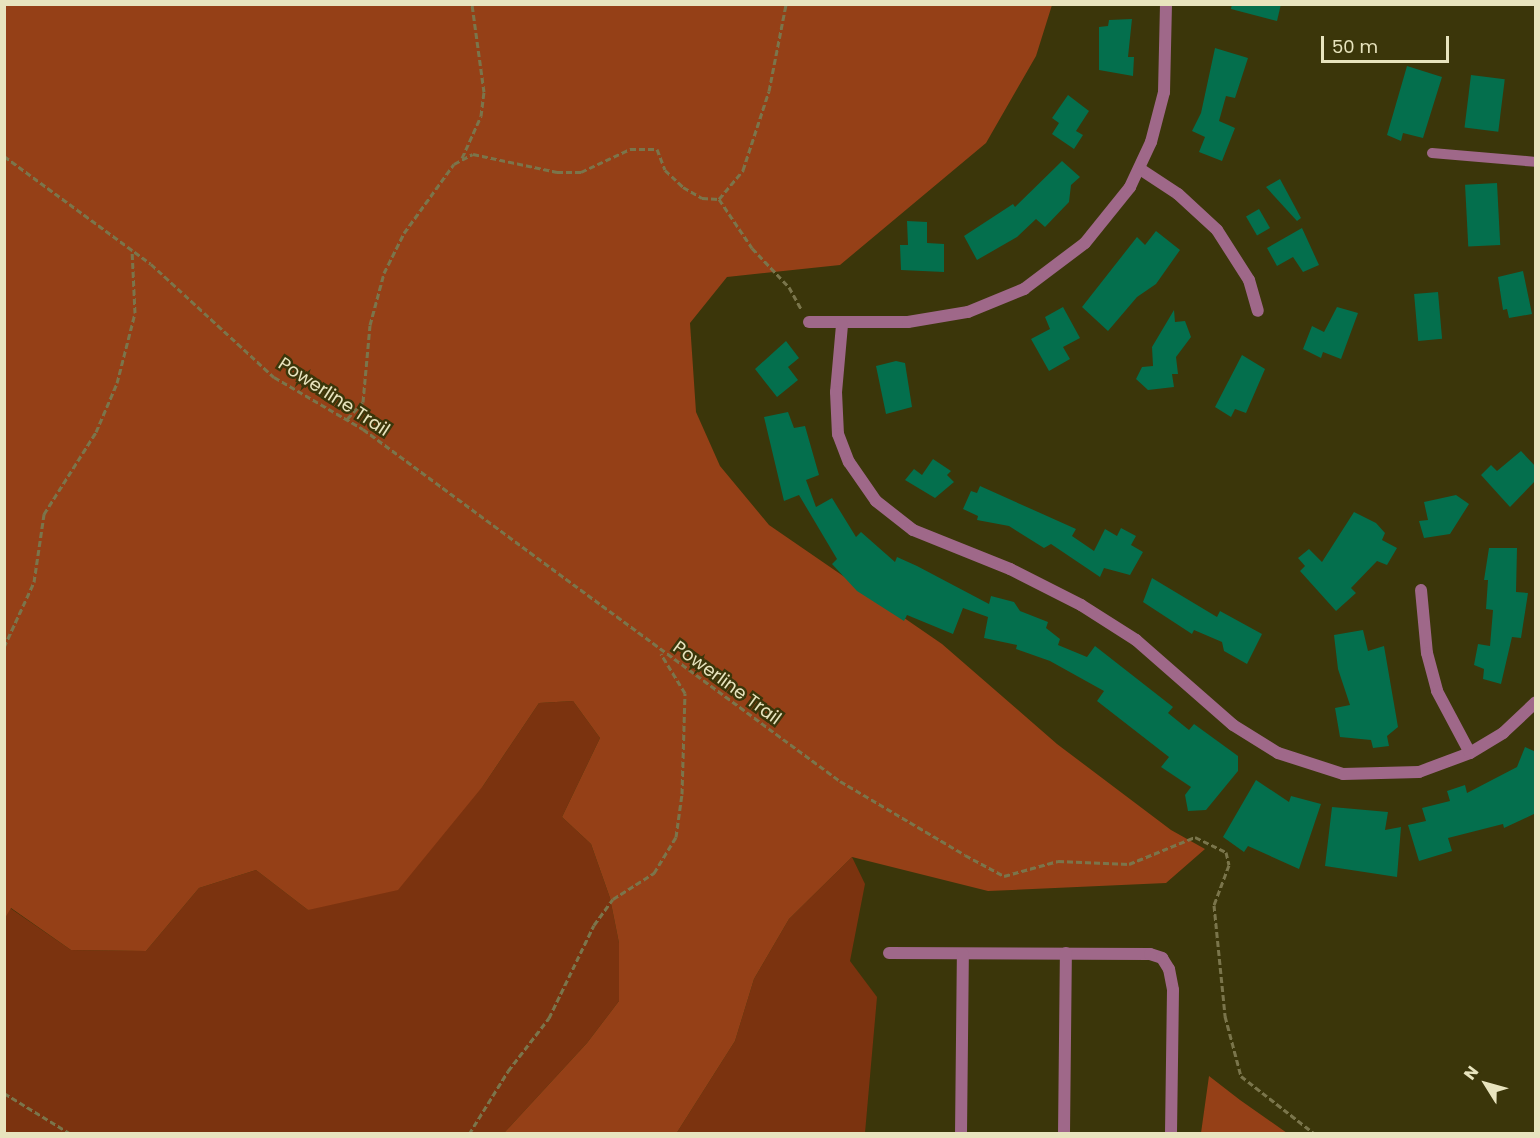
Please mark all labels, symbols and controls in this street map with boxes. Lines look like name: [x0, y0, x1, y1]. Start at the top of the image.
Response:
scale bar: [1324, 24, 1452, 62]
text: 50 m: [1332, 34, 1378, 59]
street label: Powerline Trail: [274, 353, 394, 441]
street label: Powerline Trail: [669, 637, 785, 729]
north arrow: [1456, 1054, 1516, 1114]
text: N: [1458, 1061, 1484, 1085]

